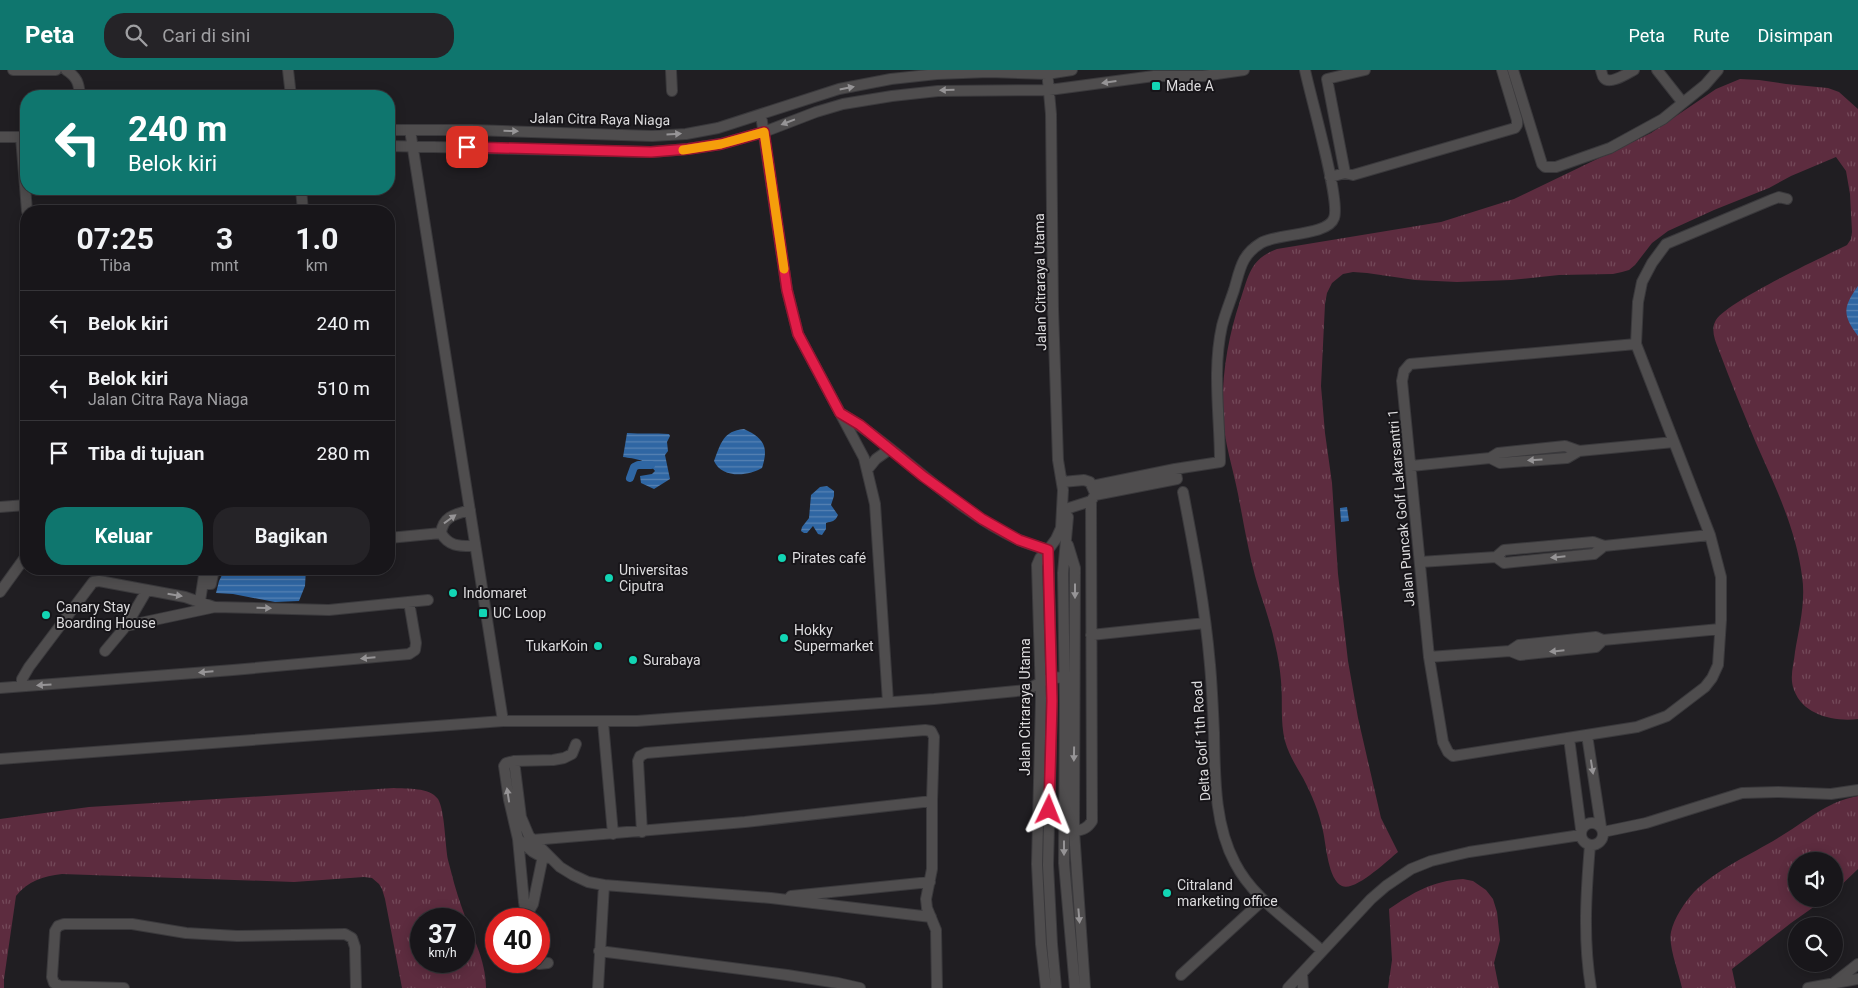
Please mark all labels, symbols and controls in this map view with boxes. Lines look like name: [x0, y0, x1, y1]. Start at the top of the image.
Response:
search box: [104, 13, 454, 58]
text: Peta: [25, 21, 74, 49]
icon: search: [122, 21, 150, 49]
text: Cari di sini: [162, 24, 250, 47]
text: Peta: [1629, 25, 1665, 46]
text: Rute: [1693, 25, 1730, 46]
text: Disimpan: [1758, 25, 1833, 46]
one-way arrow: [1100, 78, 1116, 86]
place label: Made A: [1166, 78, 1214, 94]
marker: Made A: [1150, 80, 1162, 92]
one-way arrow: [839, 83, 855, 91]
one-way arrow: [939, 87, 955, 95]
text: 240 m: [128, 109, 227, 150]
icon: left: [45, 110, 110, 175]
street label: Jalan Citra Raya Niaga: [530, 110, 670, 128]
one-way arrow: [781, 119, 796, 126]
pin: [446, 126, 488, 168]
one-way arrow: [504, 127, 520, 135]
one-way arrow: [666, 130, 682, 138]
icon: arrive: [453, 133, 481, 161]
text: Belok kiri: [128, 151, 217, 176]
street label: Jalan Citraraya Utama: [1031, 213, 1049, 351]
text: 07:25: [77, 221, 154, 256]
text: 3: [216, 221, 233, 256]
text: 1.0: [295, 221, 338, 256]
text: Tiba: [100, 256, 131, 275]
text: mnt: [211, 256, 239, 275]
text: km: [306, 256, 328, 275]
icon: left: [45, 309, 73, 337]
text: Belok kiri: [88, 312, 168, 335]
text: 240 m: [317, 312, 370, 335]
text: Belok kiri: [88, 367, 168, 390]
icon: left: [45, 374, 73, 402]
text: 510 m: [317, 377, 370, 400]
text: Jalan Citra Raya Niaga: [88, 390, 249, 409]
street label: Jalan Puncak Golf Lakarsantri 1: [1384, 409, 1418, 607]
icon: arrive: [45, 439, 73, 467]
text: Tiba di tujuan: [88, 442, 204, 465]
text: 280 m: [317, 442, 370, 465]
one-way arrow: [1527, 457, 1543, 465]
button: Keluar: [45, 507, 203, 565]
button: Bagikan: [213, 507, 370, 565]
one-way arrow: [443, 514, 457, 524]
place label: Pirates café: [792, 550, 866, 566]
marker: Pirates café: [776, 552, 788, 564]
one-way arrow: [1550, 554, 1566, 562]
place label: Universitas Ciputra: [619, 562, 688, 594]
marker: Universitas Ciputra: [603, 572, 615, 584]
one-way arrow: [1071, 583, 1079, 599]
place label: Indomaret: [463, 585, 527, 601]
marker: Indomaret: [447, 587, 459, 599]
one-way arrow: [168, 591, 184, 599]
place label: Canary Stay Boarding House: [56, 599, 156, 631]
one-way arrow: [256, 604, 272, 612]
place label: UC Loop: [493, 605, 546, 621]
marker: UC Loop: [477, 607, 489, 619]
marker: Canary Stay Boarding House: [40, 609, 52, 621]
place label: Hokky Supermarket: [794, 622, 874, 654]
marker: Hokky Supermarket: [778, 632, 790, 644]
place label: TukarKoin: [525, 638, 588, 654]
street label: Jalan Citraraya Utama: [1017, 638, 1033, 776]
marker: TukarKoin: [592, 640, 604, 652]
one-way arrow: [1549, 647, 1565, 655]
place label: Surabaya: [643, 652, 701, 668]
one-way arrow: [360, 654, 376, 662]
marker: Surabaya: [627, 654, 639, 666]
one-way arrow: [198, 669, 214, 677]
street label: Delta Golf 1th Road: [1189, 680, 1213, 802]
one-way arrow: [36, 681, 52, 689]
one-way arrow: [1070, 746, 1078, 762]
one-way arrow: [1588, 760, 1596, 776]
position arrow: [1022, 783, 1074, 835]
one-way arrow: [504, 786, 512, 802]
one-way arrow: [1060, 840, 1068, 856]
map controls: [1788, 852, 1843, 972]
button: sound: [1788, 852, 1843, 907]
place label: Citraland marketing office: [1177, 877, 1278, 909]
marker: Citraland marketing office: [1161, 887, 1173, 899]
speed limit sign: 40: [485, 908, 550, 973]
one-way arrow: [1075, 908, 1083, 924]
button: search: [1788, 917, 1843, 972]
text: 37: [428, 920, 457, 949]
text: km/h: [428, 946, 457, 960]

